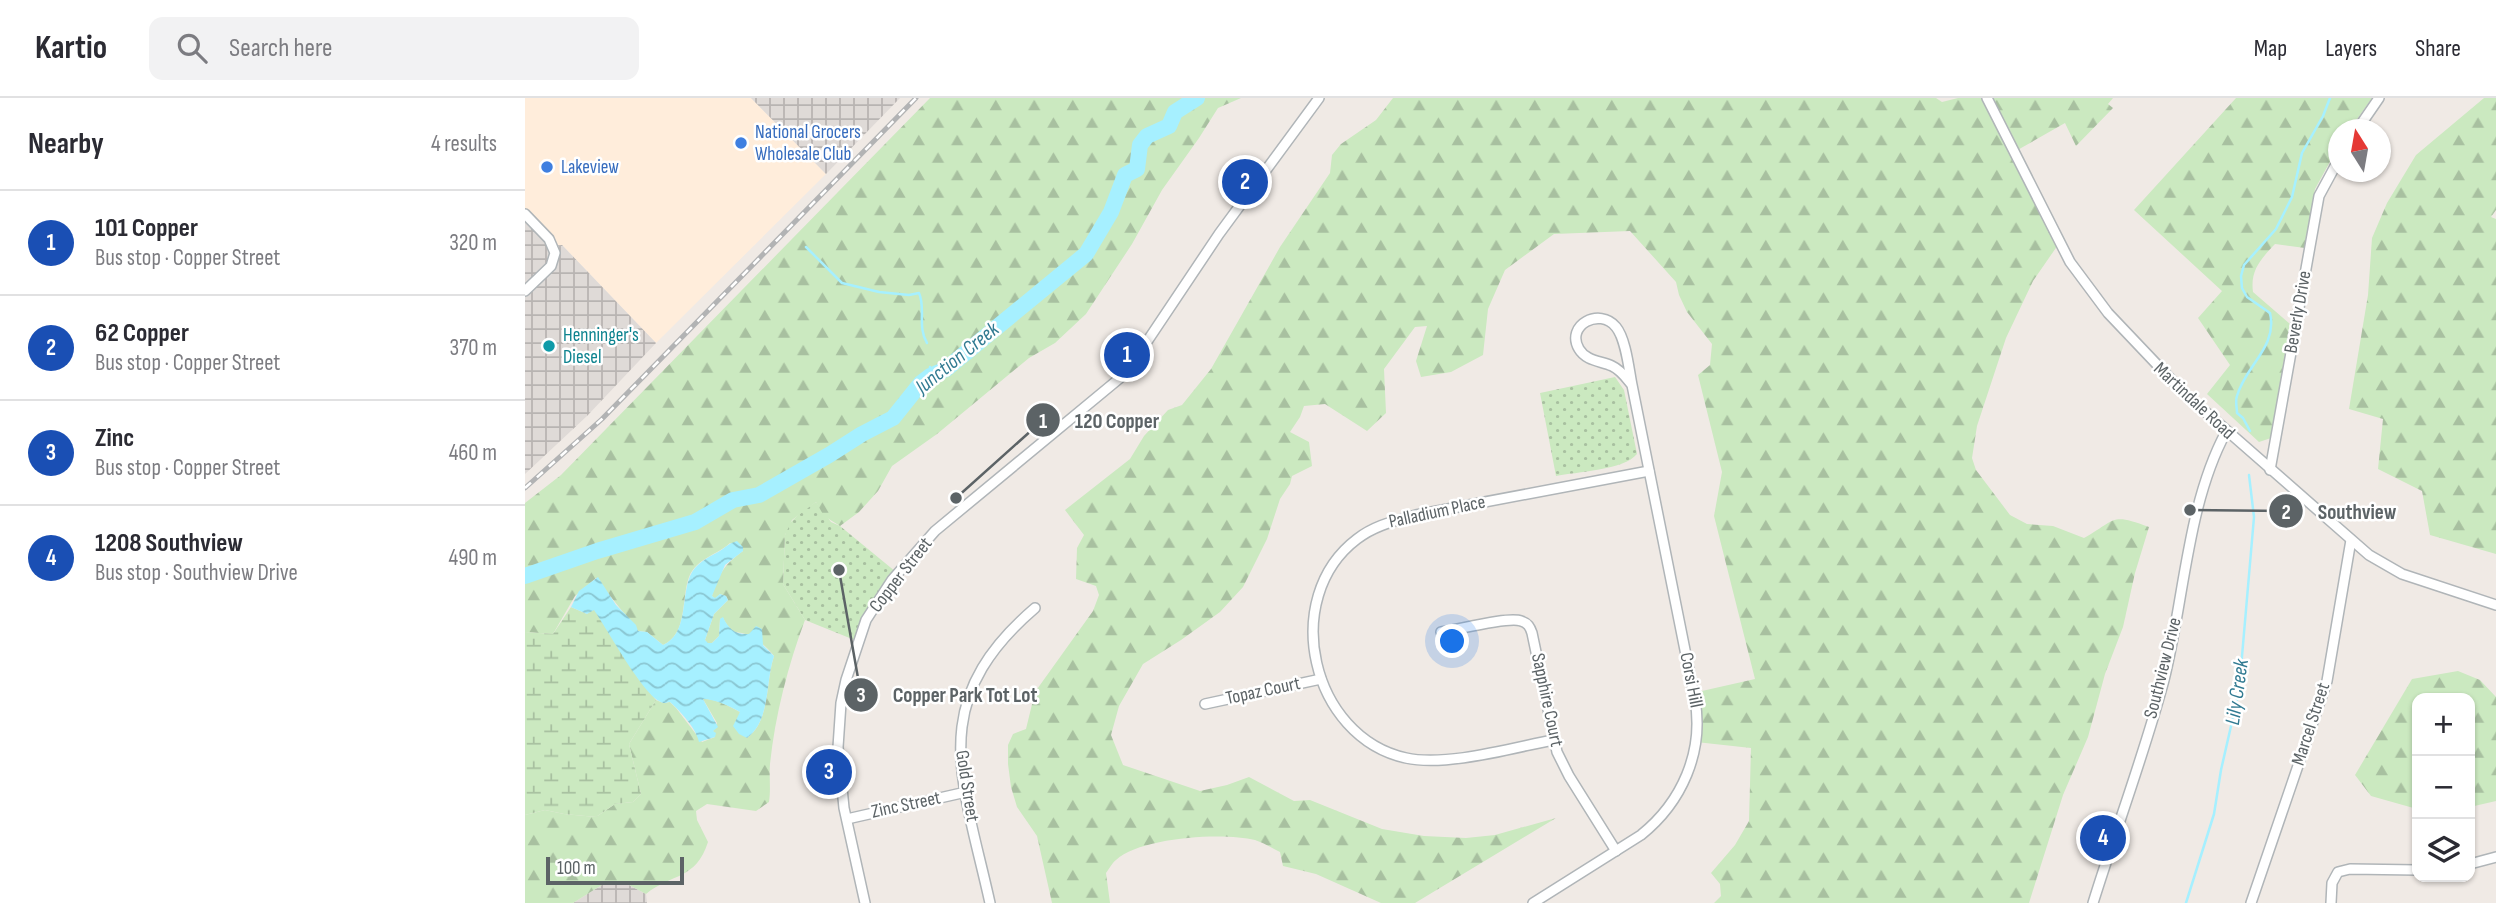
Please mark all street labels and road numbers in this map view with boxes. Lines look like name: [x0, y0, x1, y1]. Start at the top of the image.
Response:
street label: Beverly Drive: [2279, 269, 2317, 355]
street label: Martindale Road: [2149, 358, 2239, 444]
street label: Palladium Place: [1387, 491, 1487, 533]
street label: Copper Street: [865, 533, 938, 617]
street label: Southview Drive: [2139, 615, 2187, 721]
street label: Corsi Hill: [1674, 650, 1708, 710]
street label: Sapphire Court: [1526, 651, 1568, 749]
street label: Topaz Court: [1224, 672, 1303, 710]
street label: Marcel Street: [2287, 680, 2335, 768]
street label: Gold Street: [950, 749, 984, 824]
street label: Zinc Street: [869, 786, 943, 824]

